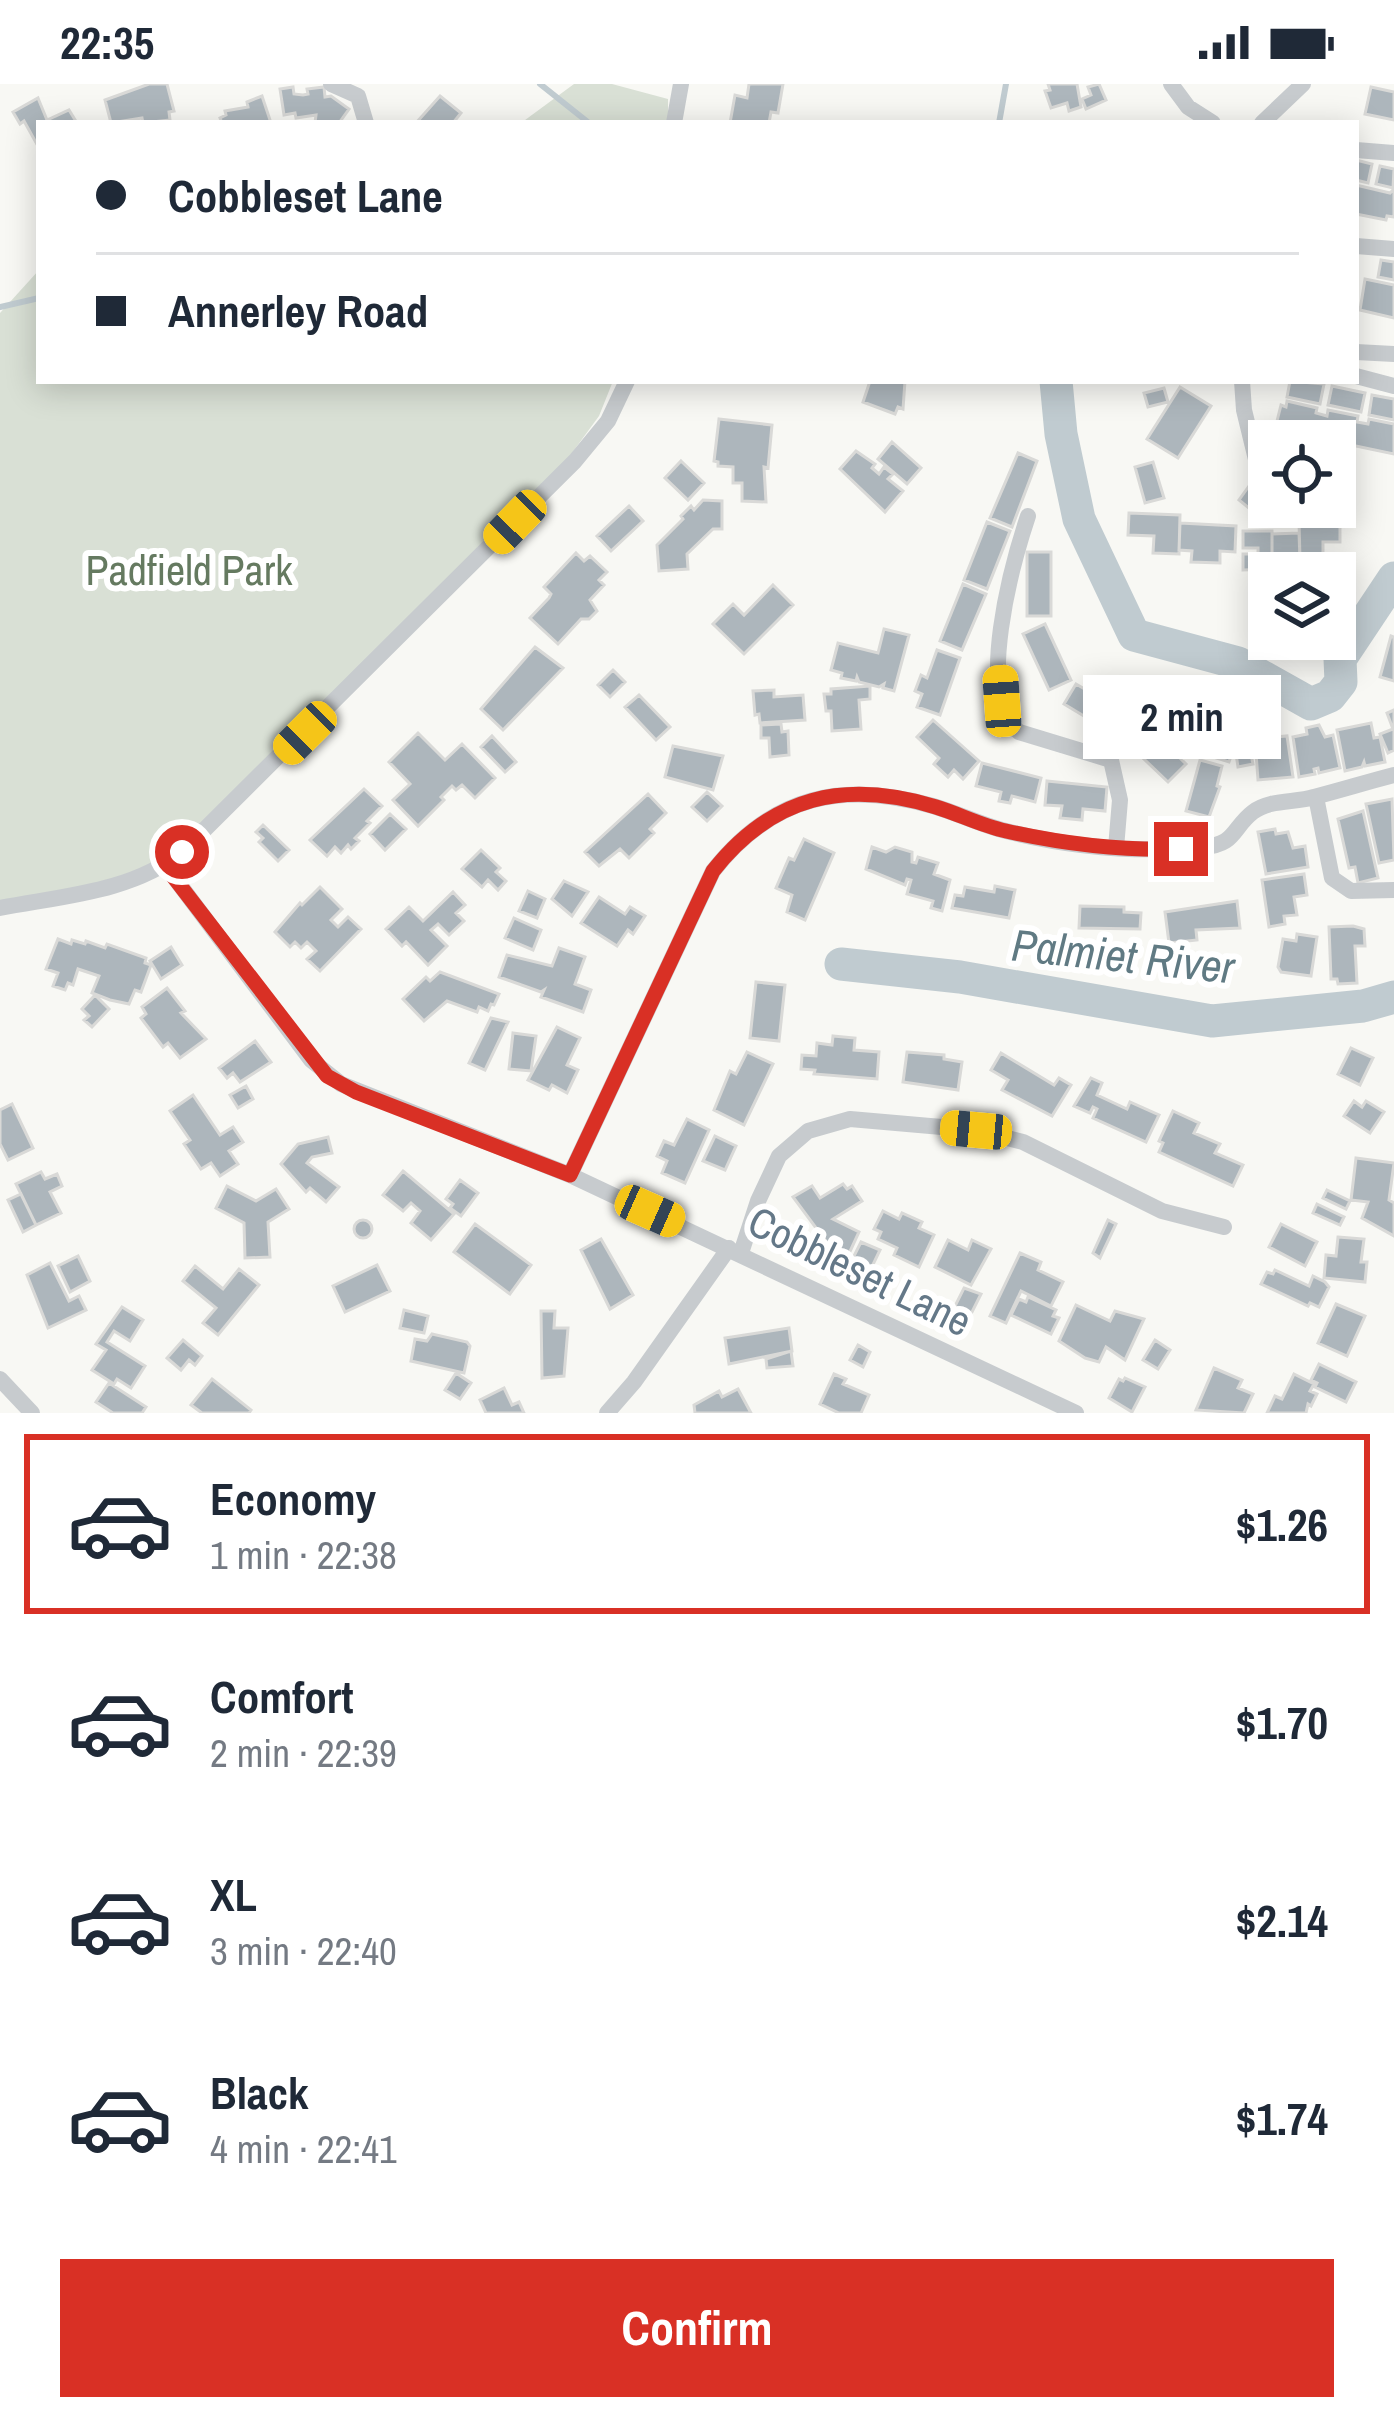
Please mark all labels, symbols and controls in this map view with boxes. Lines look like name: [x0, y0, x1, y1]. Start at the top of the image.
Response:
text: 22:35: [60, 12, 154, 73]
text: Cobbleset Lane: [168, 165, 443, 226]
text: Annerley Road: [168, 280, 428, 341]
map controls: [1248, 420, 1356, 660]
button: locate: [1248, 420, 1356, 528]
car: [477, 484, 553, 560]
park label: Padfield Park: [86, 542, 293, 598]
button: layers: [1248, 552, 1356, 660]
car: [982, 664, 1022, 738]
callout: 2 min: [1082, 675, 1280, 759]
text: 2 min: [1140, 691, 1224, 743]
car: [267, 695, 343, 771]
route end: [1154, 822, 1208, 876]
route start: [155, 825, 209, 879]
water label: Palmiet River: [1009, 913, 1239, 998]
car: [939, 1109, 1013, 1151]
car: [610, 1180, 690, 1242]
street label: Cobbleset Lane: [739, 1193, 981, 1349]
text: Economy: [210, 1468, 376, 1529]
icon: car: [66, 1470, 174, 1578]
text: $1.26: [1236, 1494, 1328, 1555]
text: 1 min · 22:38: [210, 1529, 397, 1581]
text: Comfort: [210, 1666, 353, 1727]
icon: car: [66, 1668, 174, 1776]
text: $1.70: [1236, 1692, 1328, 1753]
text: 2 min · 22:39: [210, 1727, 397, 1779]
text: XL: [210, 1864, 257, 1925]
icon: car: [66, 1866, 174, 1974]
text: $2.14: [1236, 1890, 1328, 1951]
text: 3 min · 22:40: [210, 1925, 397, 1977]
text: Black: [210, 2062, 308, 2123]
icon: car: [66, 2064, 174, 2172]
text: $1.74: [1236, 2088, 1328, 2149]
text: 4 min · 22:41: [210, 2123, 397, 2175]
button: Confirm: [60, 2259, 1334, 2397]

